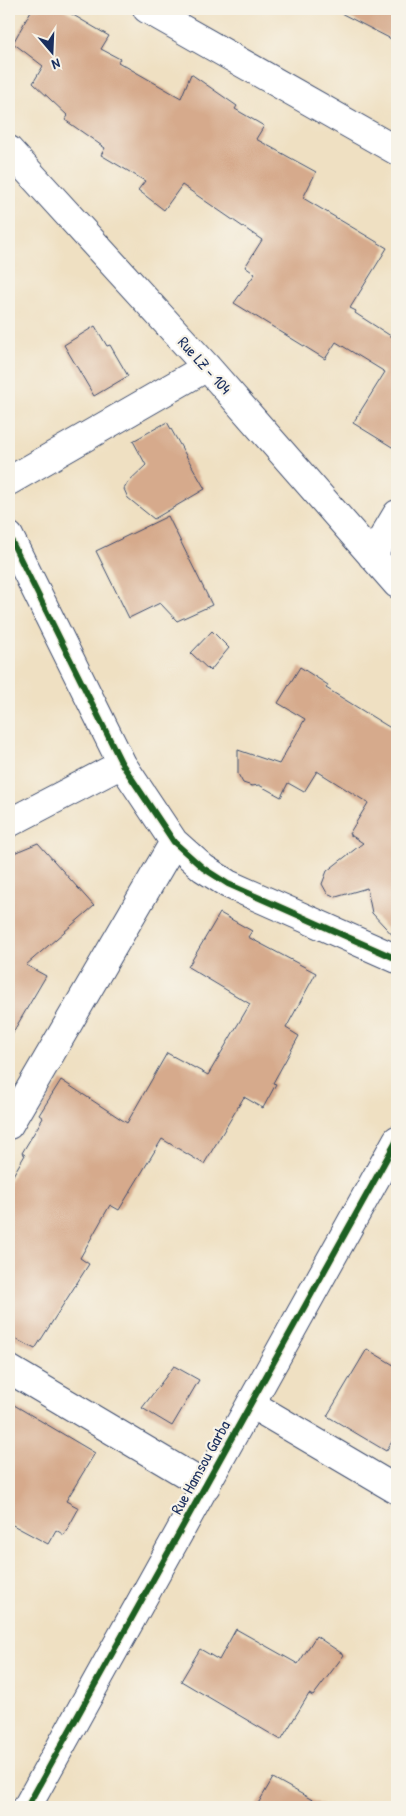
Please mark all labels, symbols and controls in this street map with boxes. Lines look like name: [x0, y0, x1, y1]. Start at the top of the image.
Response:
north arrow: [28, 28, 78, 78]
text: N: [49, 55, 63, 75]
street label: Rue LZ - 104: [173, 331, 237, 399]
street label: Rue Hamsou Garba: [165, 1416, 235, 1518]

